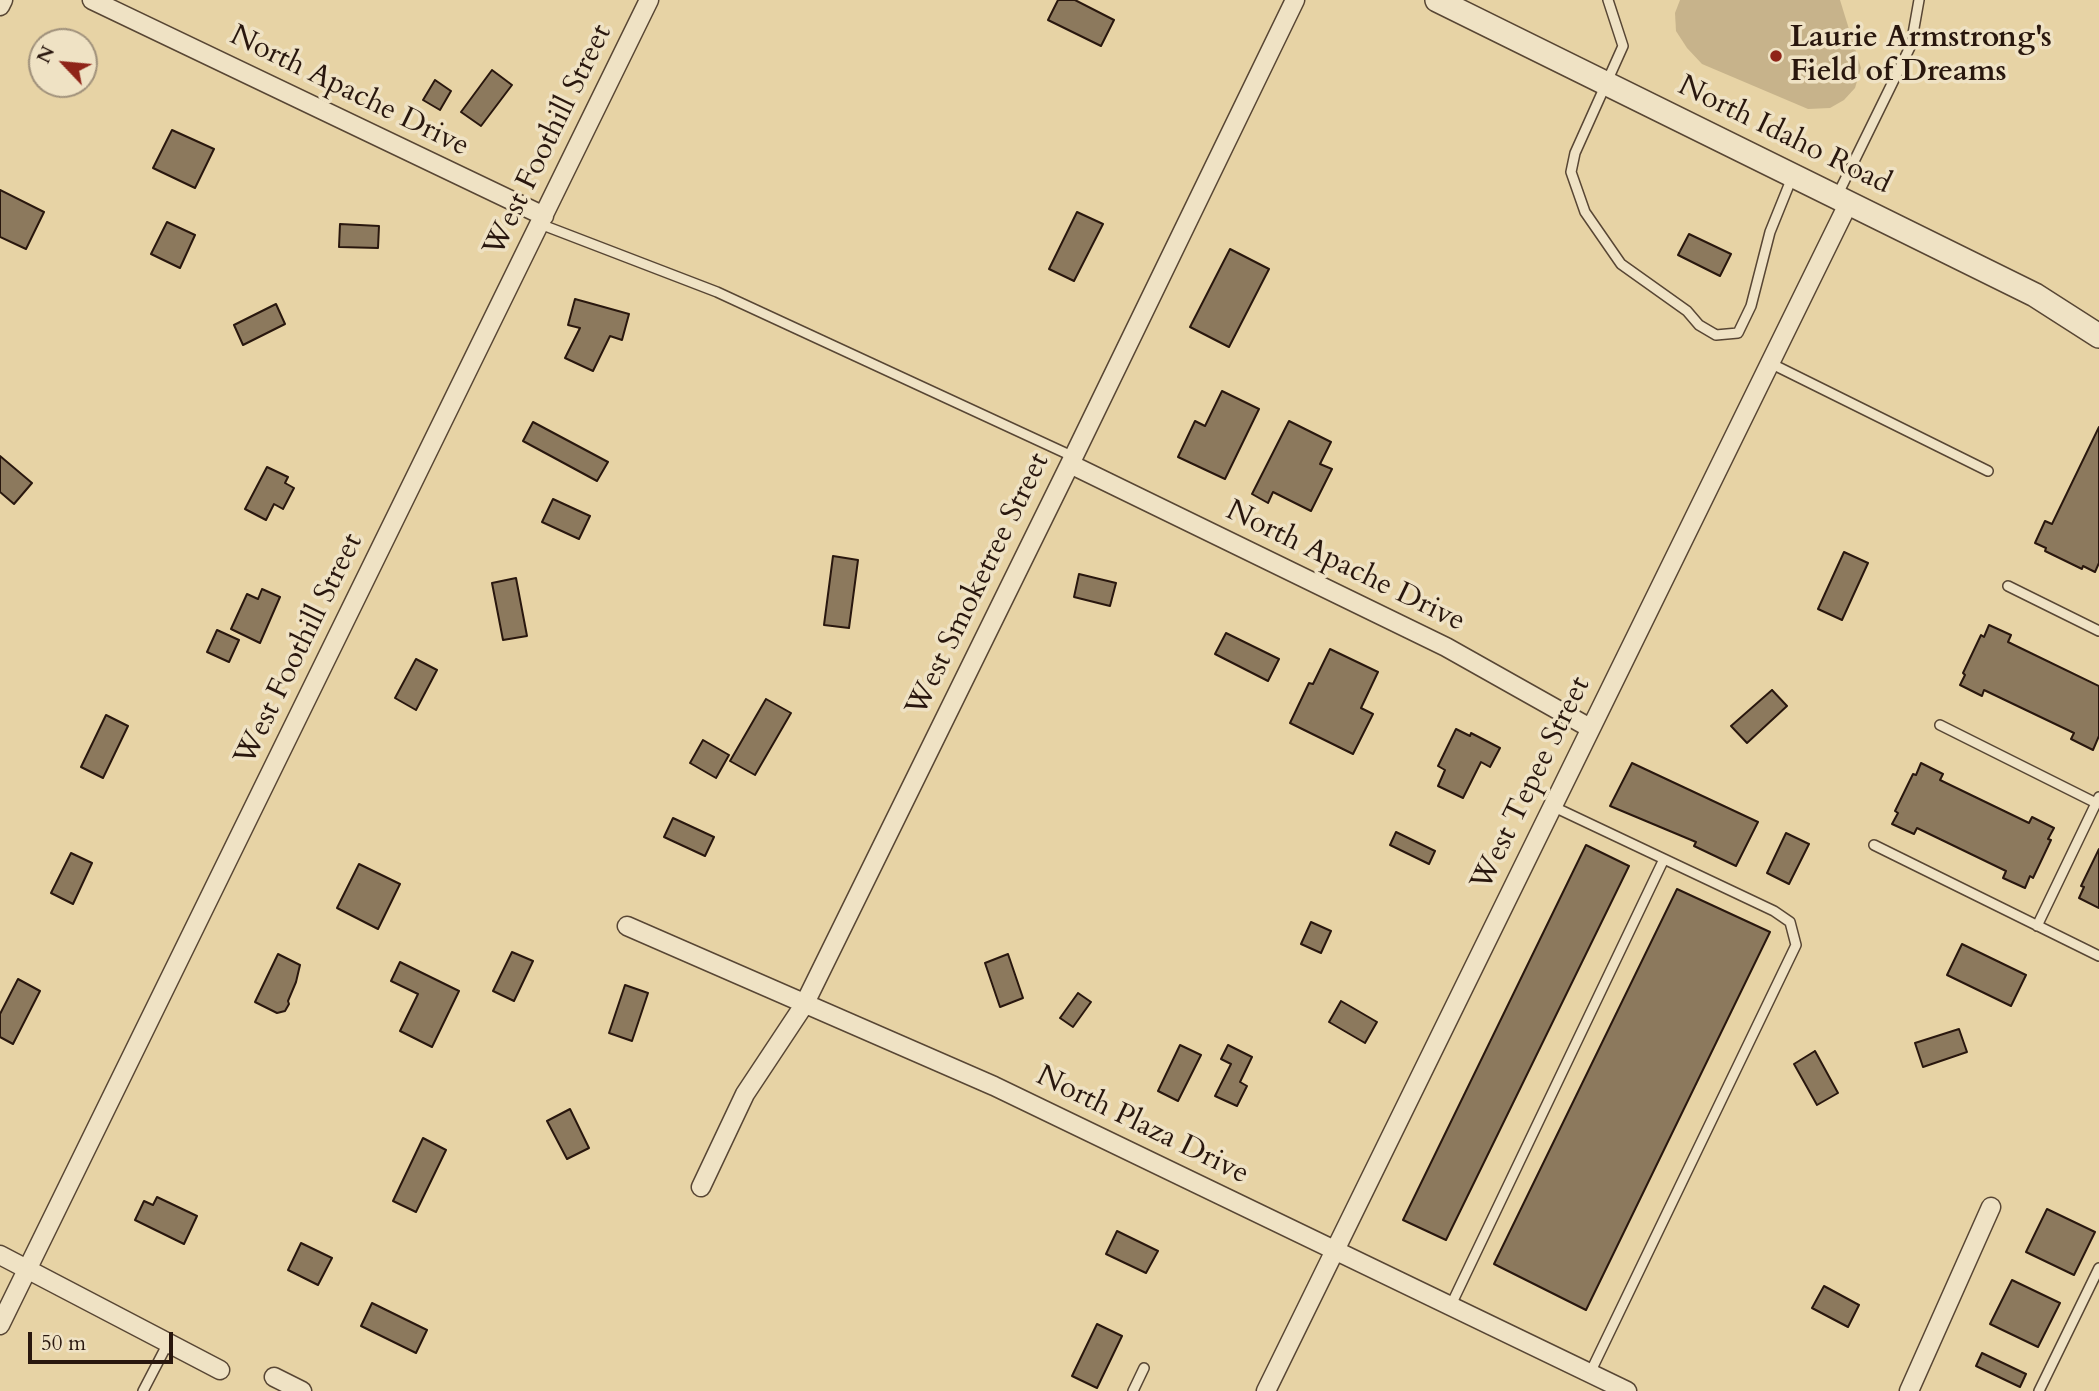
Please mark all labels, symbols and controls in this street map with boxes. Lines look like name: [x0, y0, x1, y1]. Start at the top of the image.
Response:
street label: North Apache Drive: [224, 19, 474, 165]
street label: West Foothill Street: [477, 19, 621, 263]
place label: Laurie Armstrong's Field of Dreams: [1790, 21, 2052, 91]
north arrow: [28, 28, 98, 98]
text: N: [31, 42, 61, 68]
marker: Laurie Armstrong's Field of Dreams: [1768, 48, 1784, 64]
street label: North Idaho Road: [1672, 69, 1896, 203]
street label: West Smoketree Street: [900, 447, 1058, 723]
street label: North Apache Drive: [1220, 494, 1470, 640]
street label: West Foothill Street: [228, 528, 372, 772]
street label: West Tepee Street: [1465, 671, 1599, 897]
street label: North Plaza Drive: [1030, 1059, 1254, 1193]
scale bar: [32, 1318, 177, 1362]
text: 50 m: [41, 1329, 86, 1358]

